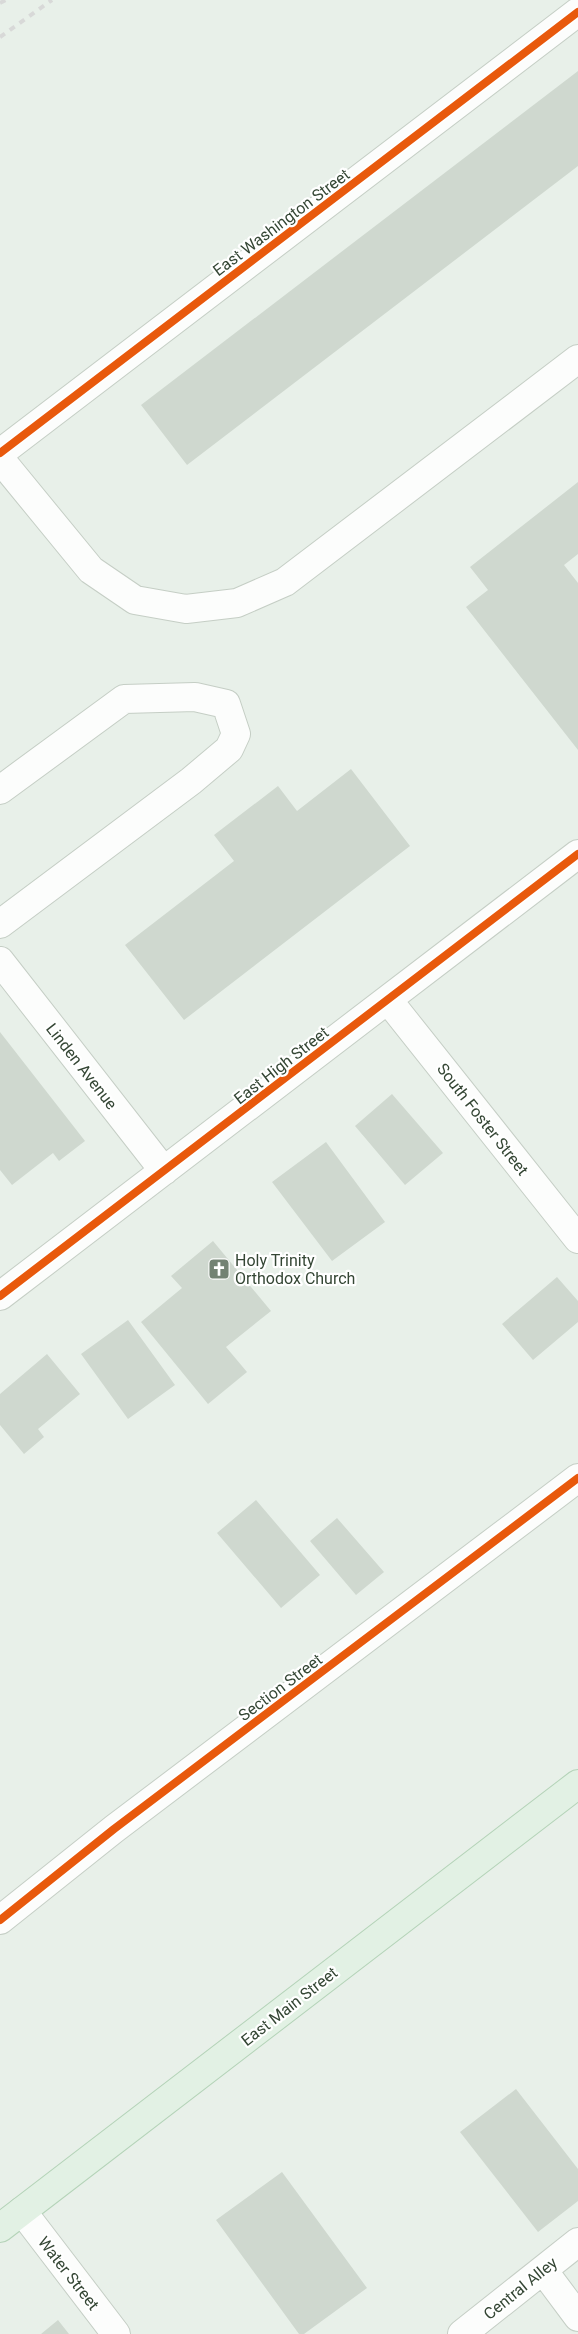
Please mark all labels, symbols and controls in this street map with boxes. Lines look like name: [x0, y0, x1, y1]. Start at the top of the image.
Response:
street label: East Washington Street: [209, 165, 353, 280]
street label: Linden Avenue: [42, 1019, 121, 1113]
street label: East High Street: [230, 1023, 332, 1108]
street label: South Foster Street: [433, 1060, 532, 1179]
place label: Holy Trinity Orthodox Church: [235, 1251, 355, 1288]
church icon: Holy Trinity Orthodox Church: [207, 1257, 231, 1281]
street label: Section Street: [235, 1650, 326, 1725]
street label: East Main Street: [237, 1963, 341, 2050]
street label: Water Street: [34, 2233, 103, 2314]
street label: Central Alley: [480, 2253, 561, 2324]

